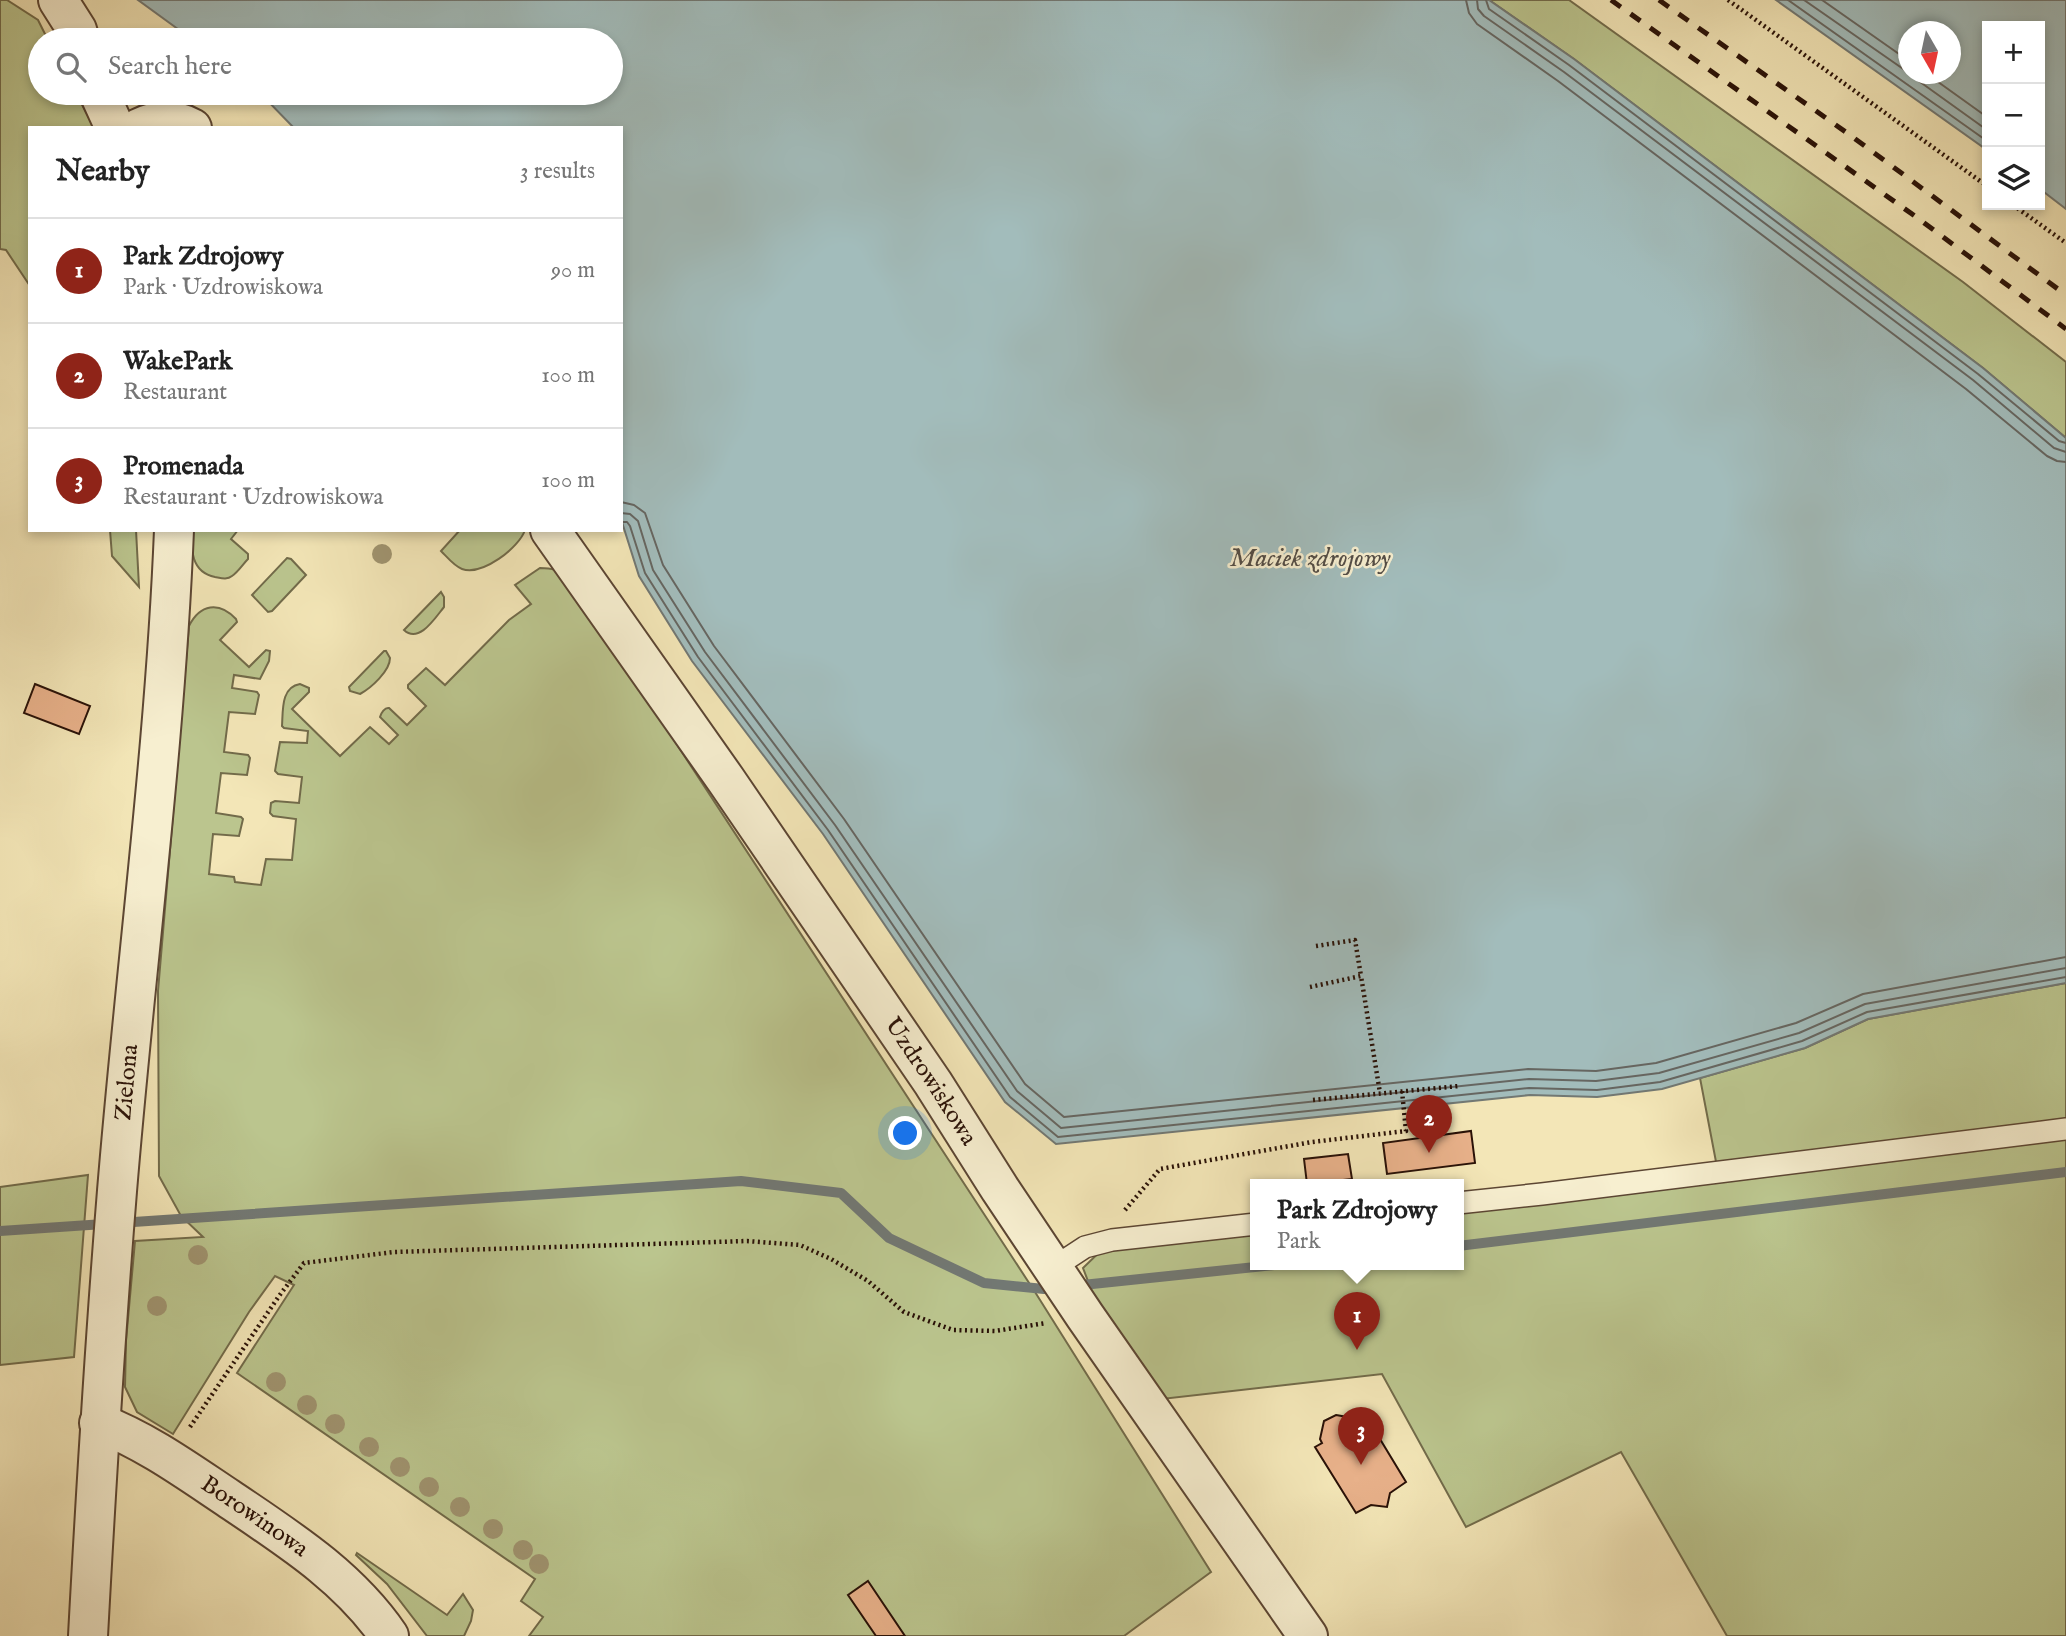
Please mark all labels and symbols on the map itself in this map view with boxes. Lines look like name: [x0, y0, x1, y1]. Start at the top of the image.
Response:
north arrow: [1898, 21, 1961, 84]
water label: Maciek zdrojowy: [1229, 542, 1391, 575]
street label: Uzdrowiskowa: [877, 1011, 984, 1152]
street label: Zielona: [108, 1042, 146, 1122]
pin: 2: [1406, 1095, 1452, 1153]
your location: [888, 1116, 922, 1150]
pin: 1: [1334, 1292, 1380, 1350]
pin: 3: [1338, 1407, 1384, 1465]
street label: Borowinowa: [195, 1469, 315, 1565]

